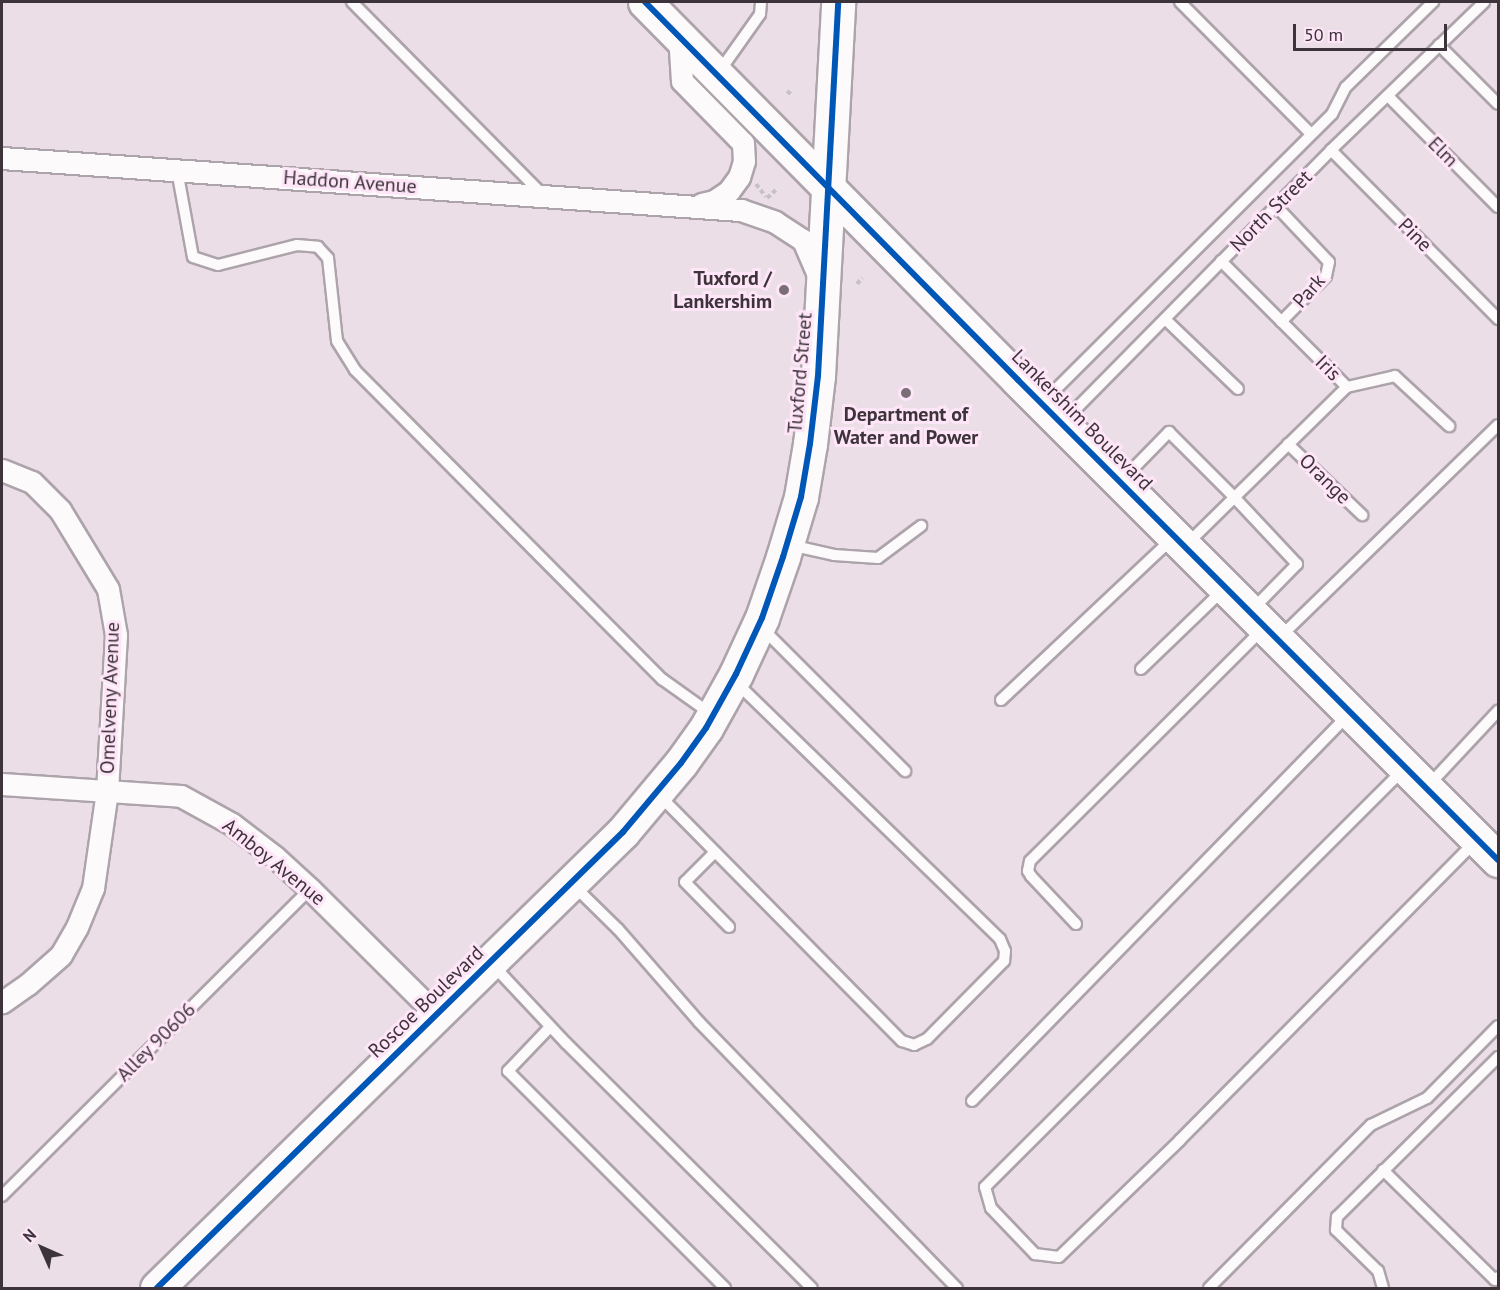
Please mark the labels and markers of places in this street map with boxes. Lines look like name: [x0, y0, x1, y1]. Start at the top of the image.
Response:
place label: Tuxford / Lankershim: [673, 266, 772, 313]
marker: Tuxford / Lankershim: [777, 283, 791, 297]
marker: Department of Water and Power: [899, 386, 913, 400]
place label: Department of Water and Power: [834, 402, 978, 449]

